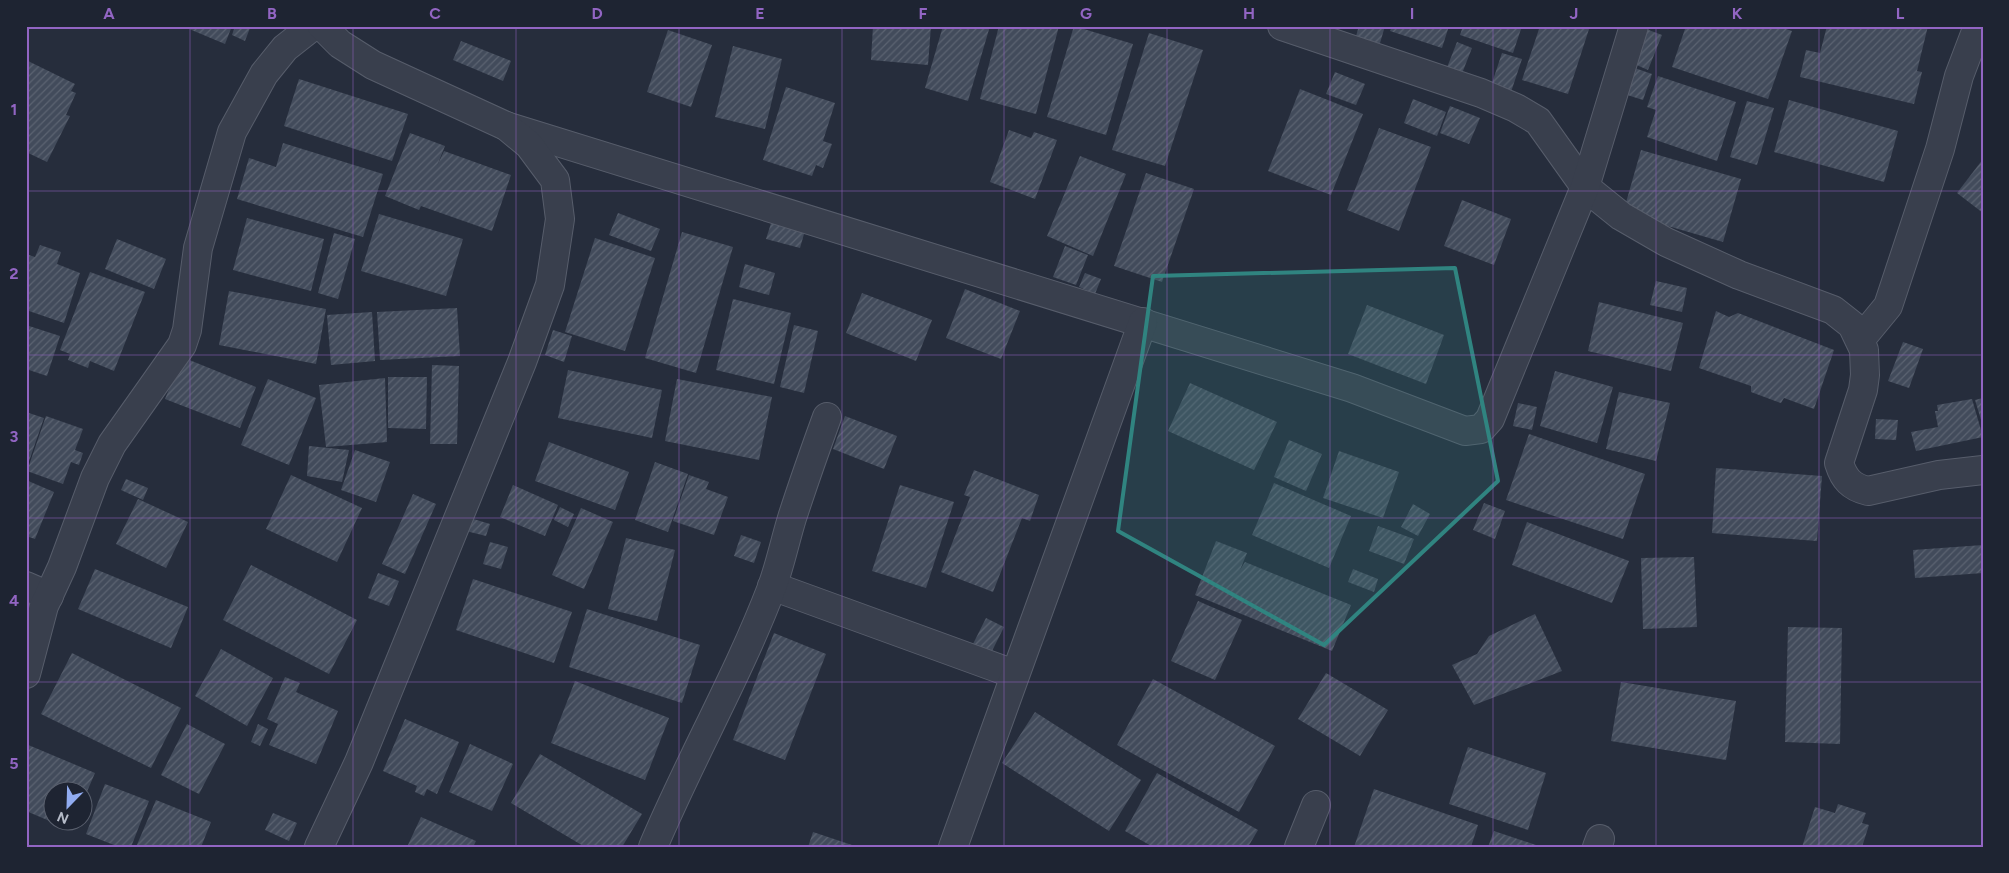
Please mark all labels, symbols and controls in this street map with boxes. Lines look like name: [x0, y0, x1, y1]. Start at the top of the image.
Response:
text: A: [103, 4, 115, 23]
text: B: [267, 4, 277, 23]
text: C: [429, 4, 441, 23]
text: D: [591, 4, 603, 23]
text: E: [755, 4, 765, 23]
text: F: [919, 4, 928, 23]
text: G: [1080, 4, 1092, 23]
text: H: [1243, 4, 1255, 23]
text: I: [1410, 4, 1414, 23]
text: J: [1570, 4, 1578, 23]
text: K: [1732, 4, 1743, 23]
text: L: [1896, 4, 1905, 23]
text: 1: [11, 100, 17, 119]
text: 2: [9, 264, 19, 283]
text: 3: [10, 427, 19, 446]
text: 4: [9, 591, 19, 610]
text: 5: [9, 754, 19, 773]
north arrow: [42, 780, 92, 830]
text: N: [55, 808, 71, 827]

